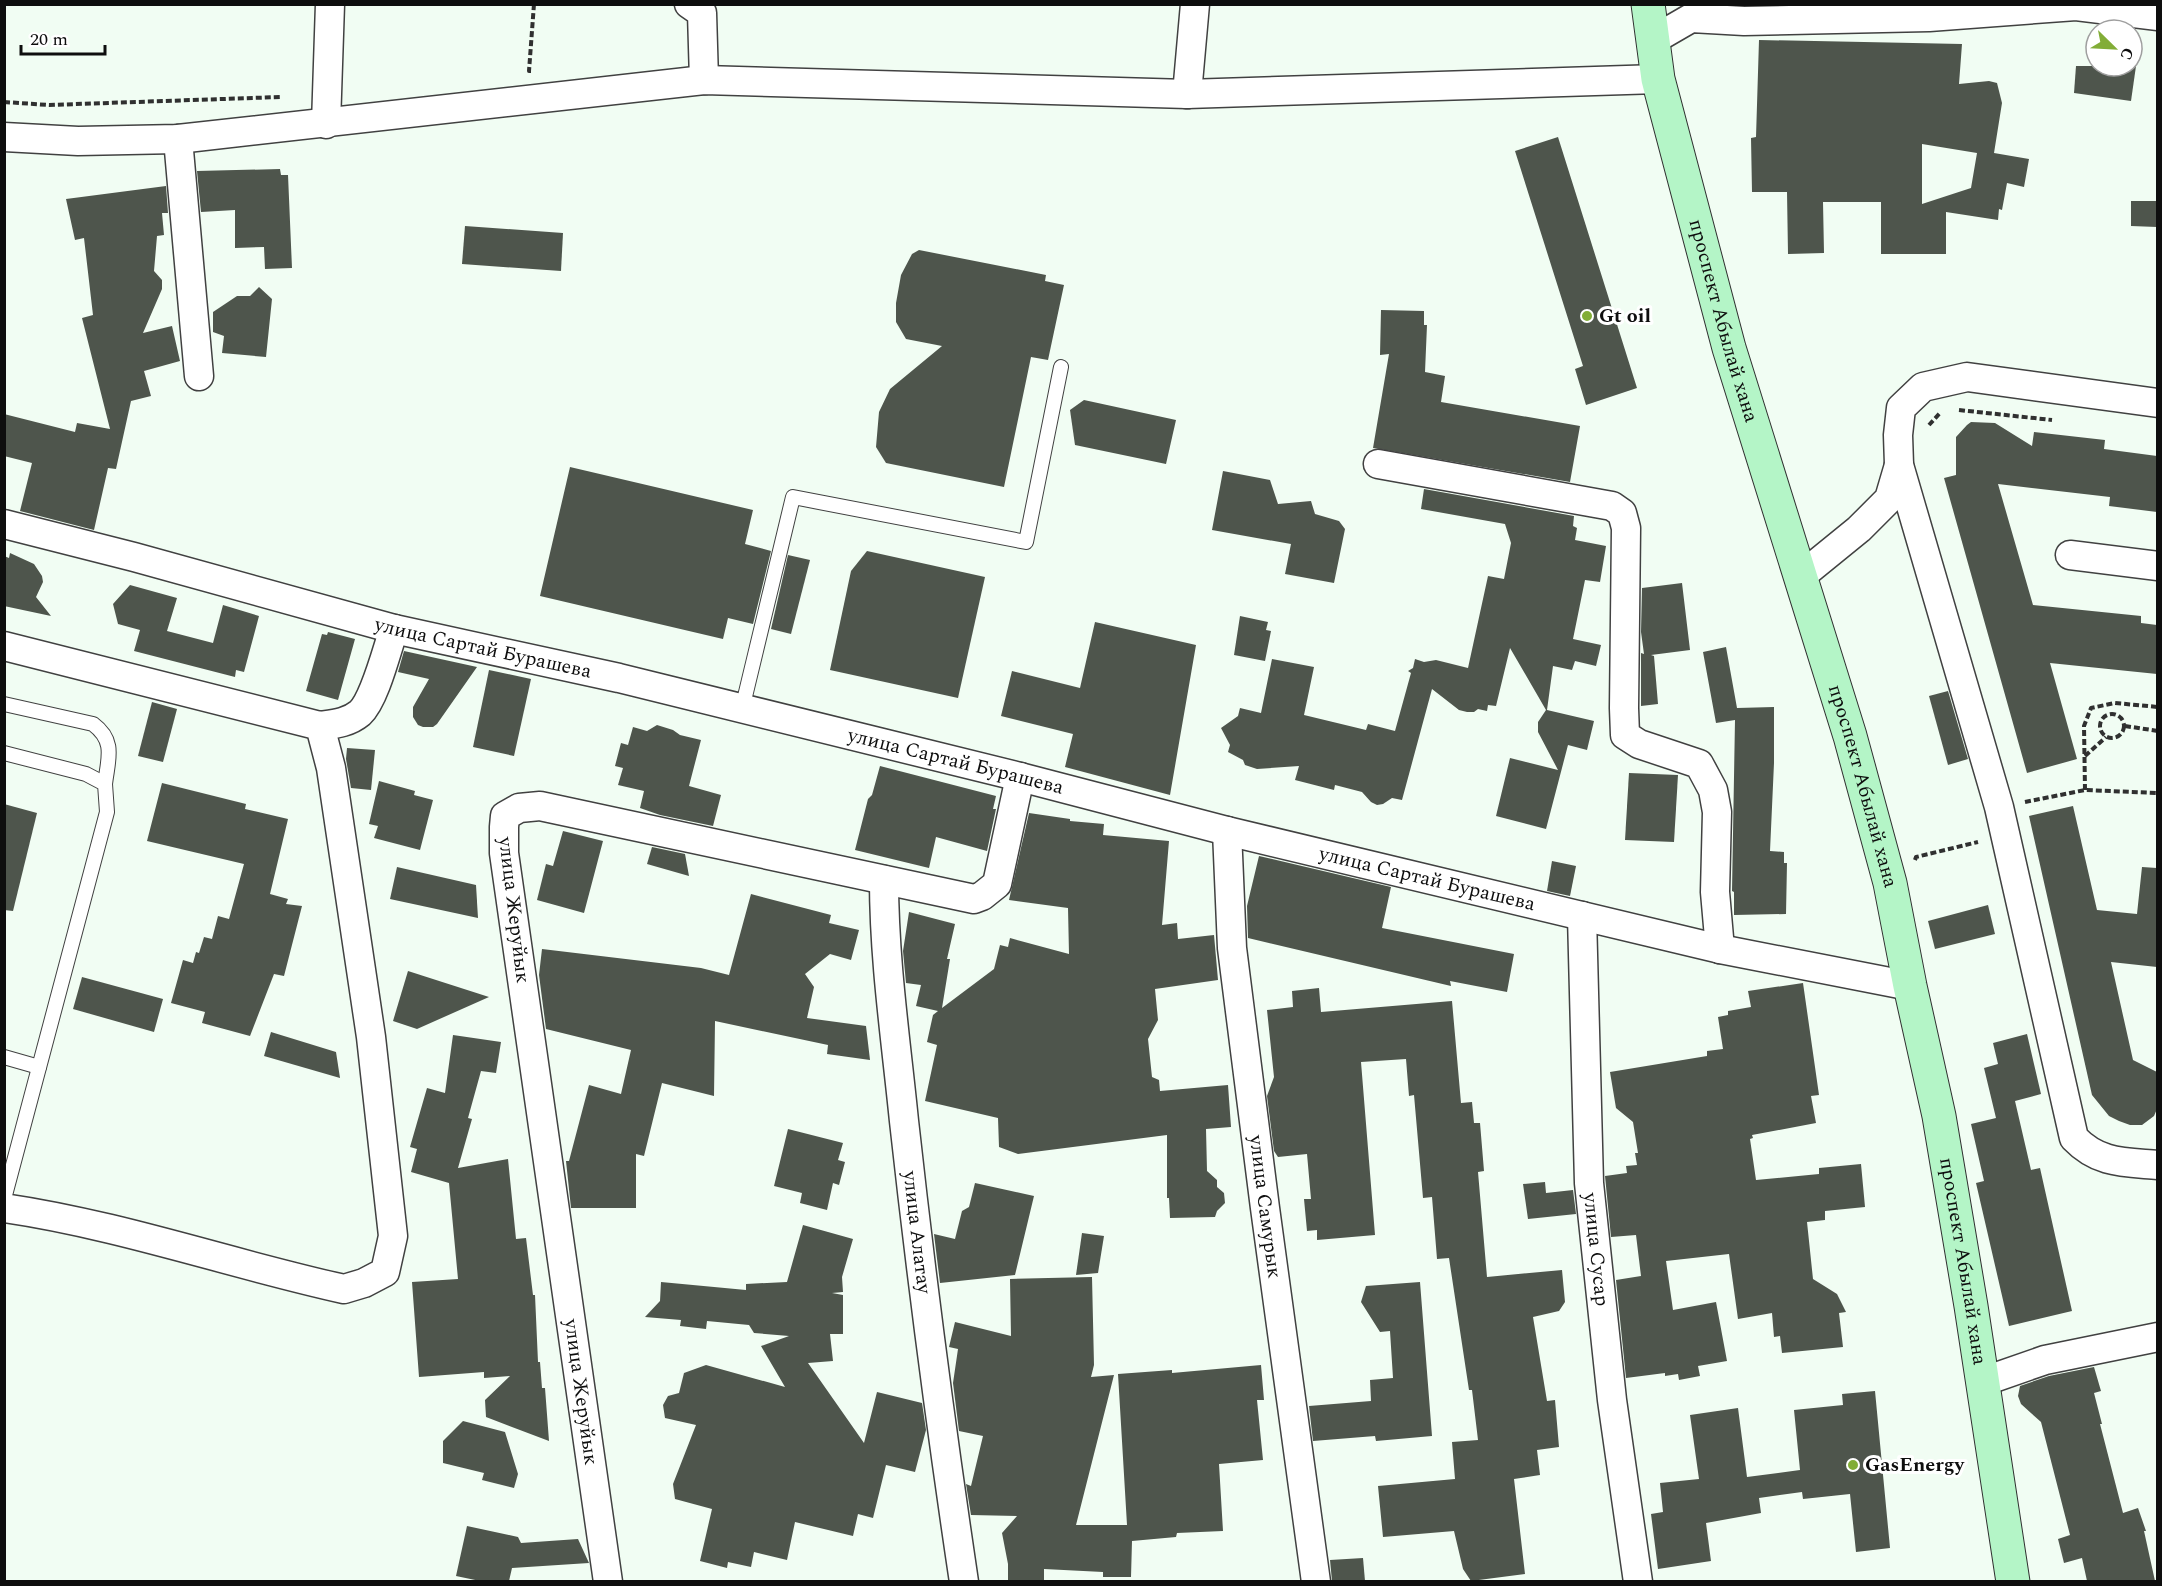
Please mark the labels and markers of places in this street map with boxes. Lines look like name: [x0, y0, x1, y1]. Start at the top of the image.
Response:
place label: Gt oil: [1599, 301, 1651, 331]
marker: Gt oil: [1580, 309, 1594, 323]
place label: GasEnergy: [1865, 1450, 1965, 1480]
marker: GasEnergy: [1846, 1458, 1860, 1472]

